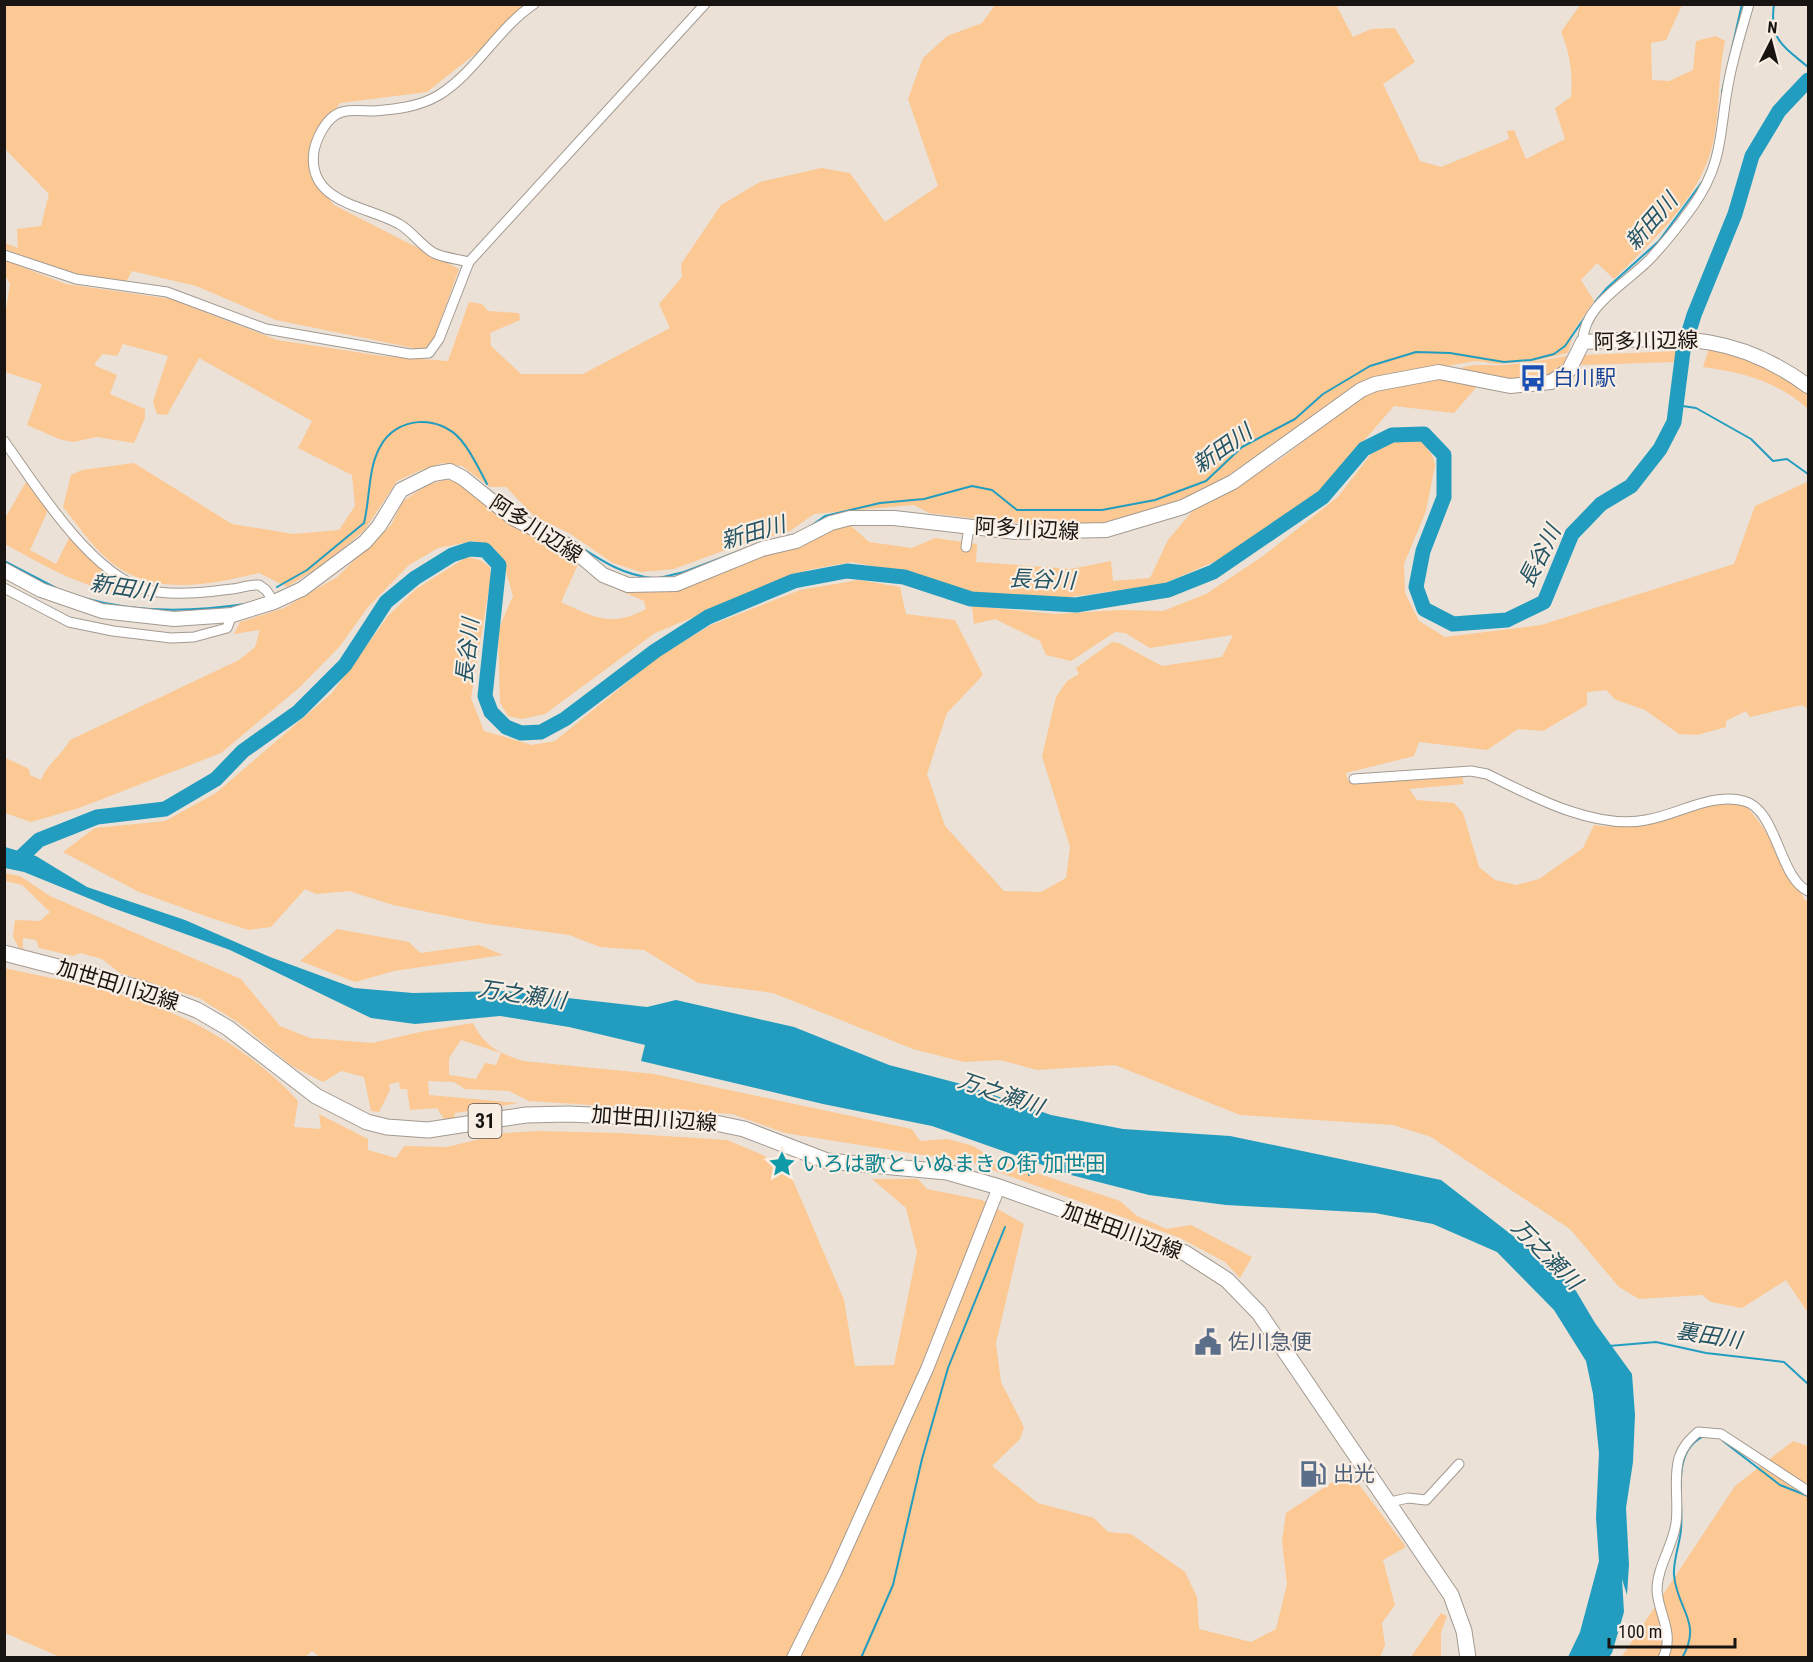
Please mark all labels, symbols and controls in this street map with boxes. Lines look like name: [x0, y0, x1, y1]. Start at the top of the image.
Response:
north arrow: [1741, 12, 1801, 72]
text: N: [1767, 18, 1778, 38]
water label: 新田川: [1620, 187, 1684, 254]
street label: 阿多川辺線: [1593, 328, 1699, 354]
bus stop icon: 白川駅: [1518, 363, 1548, 393]
place label: 白川駅: [1553, 366, 1616, 390]
water label: 新田川: [1188, 418, 1258, 478]
street label: 阿多川辺線: [485, 490, 587, 568]
water label: 新田川: [718, 511, 790, 554]
street label: 阿多川辺線: [974, 514, 1080, 544]
water label: 長谷川: [1513, 519, 1566, 591]
water label: 長谷川: [1009, 566, 1077, 593]
water label: 新田川: [88, 570, 159, 605]
water label: 長谷川: [452, 615, 484, 685]
street label: 加世田川辺線: [54, 955, 182, 1015]
water label: 万之瀬川: [477, 976, 569, 1013]
water label: 万之瀬川: [955, 1067, 1048, 1120]
street label: 加世田川辺線: [590, 1103, 718, 1135]
road number: 31: [468, 1104, 502, 1138]
place icon: いろは歌と いぬまきの街 加世田: [767, 1149, 797, 1179]
place label: いろは歌と いぬまきの街 加世田: [802, 1152, 1106, 1176]
street label: 加世田川辺線: [1059, 1198, 1185, 1264]
water label: 万之瀬川: [1507, 1214, 1588, 1296]
water label: 裏田川: [1674, 1318, 1745, 1353]
public building icon: 佐川急便: [1193, 1327, 1223, 1357]
place label: 佐川急便: [1228, 1330, 1312, 1354]
fuel station icon: 出光: [1298, 1459, 1328, 1489]
place label: 出光: [1333, 1462, 1375, 1486]
scale bar: [1609, 1611, 1735, 1649]
text: 100 m: [1618, 1621, 1662, 1642]

